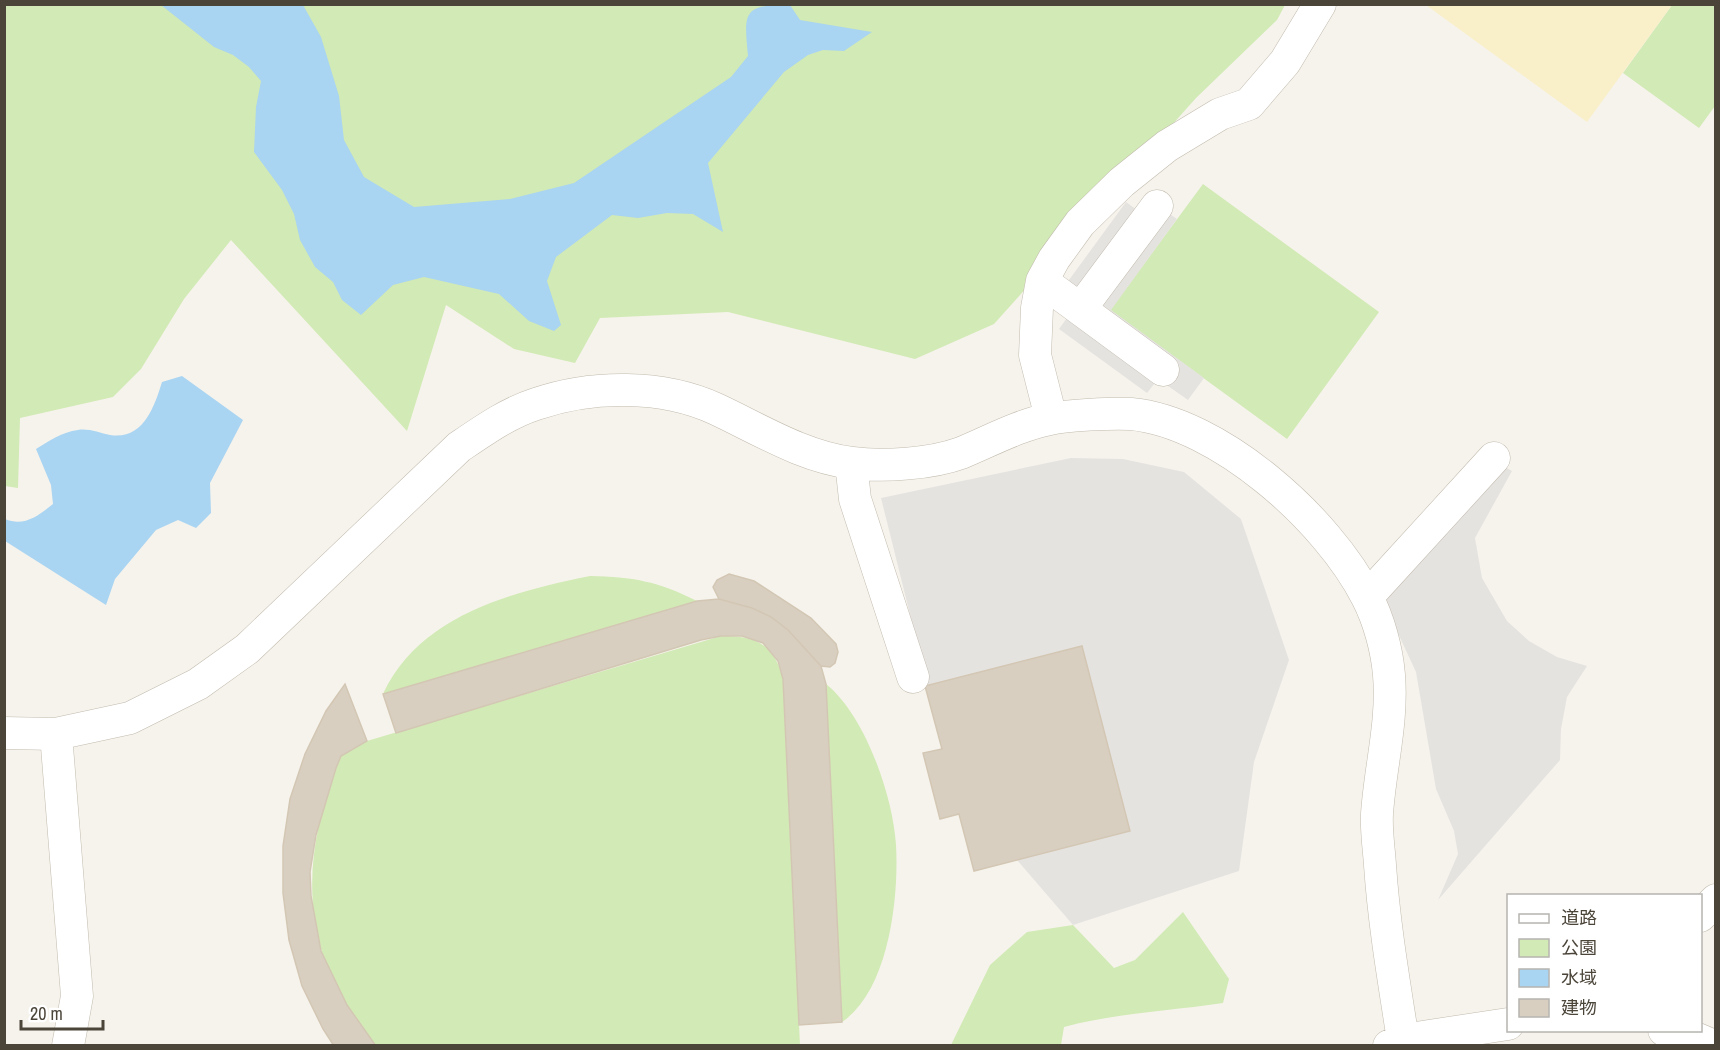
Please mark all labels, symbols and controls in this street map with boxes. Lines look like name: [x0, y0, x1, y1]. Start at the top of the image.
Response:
legend: [1507, 894, 1702, 1032]
text: 道路: [1561, 905, 1597, 930]
text: 公園: [1561, 935, 1597, 960]
text: 水域: [1561, 965, 1597, 990]
scale bar: [21, 993, 104, 1031]
text: 建物: [1561, 995, 1597, 1020]
text: 20 m: [30, 1001, 63, 1026]

